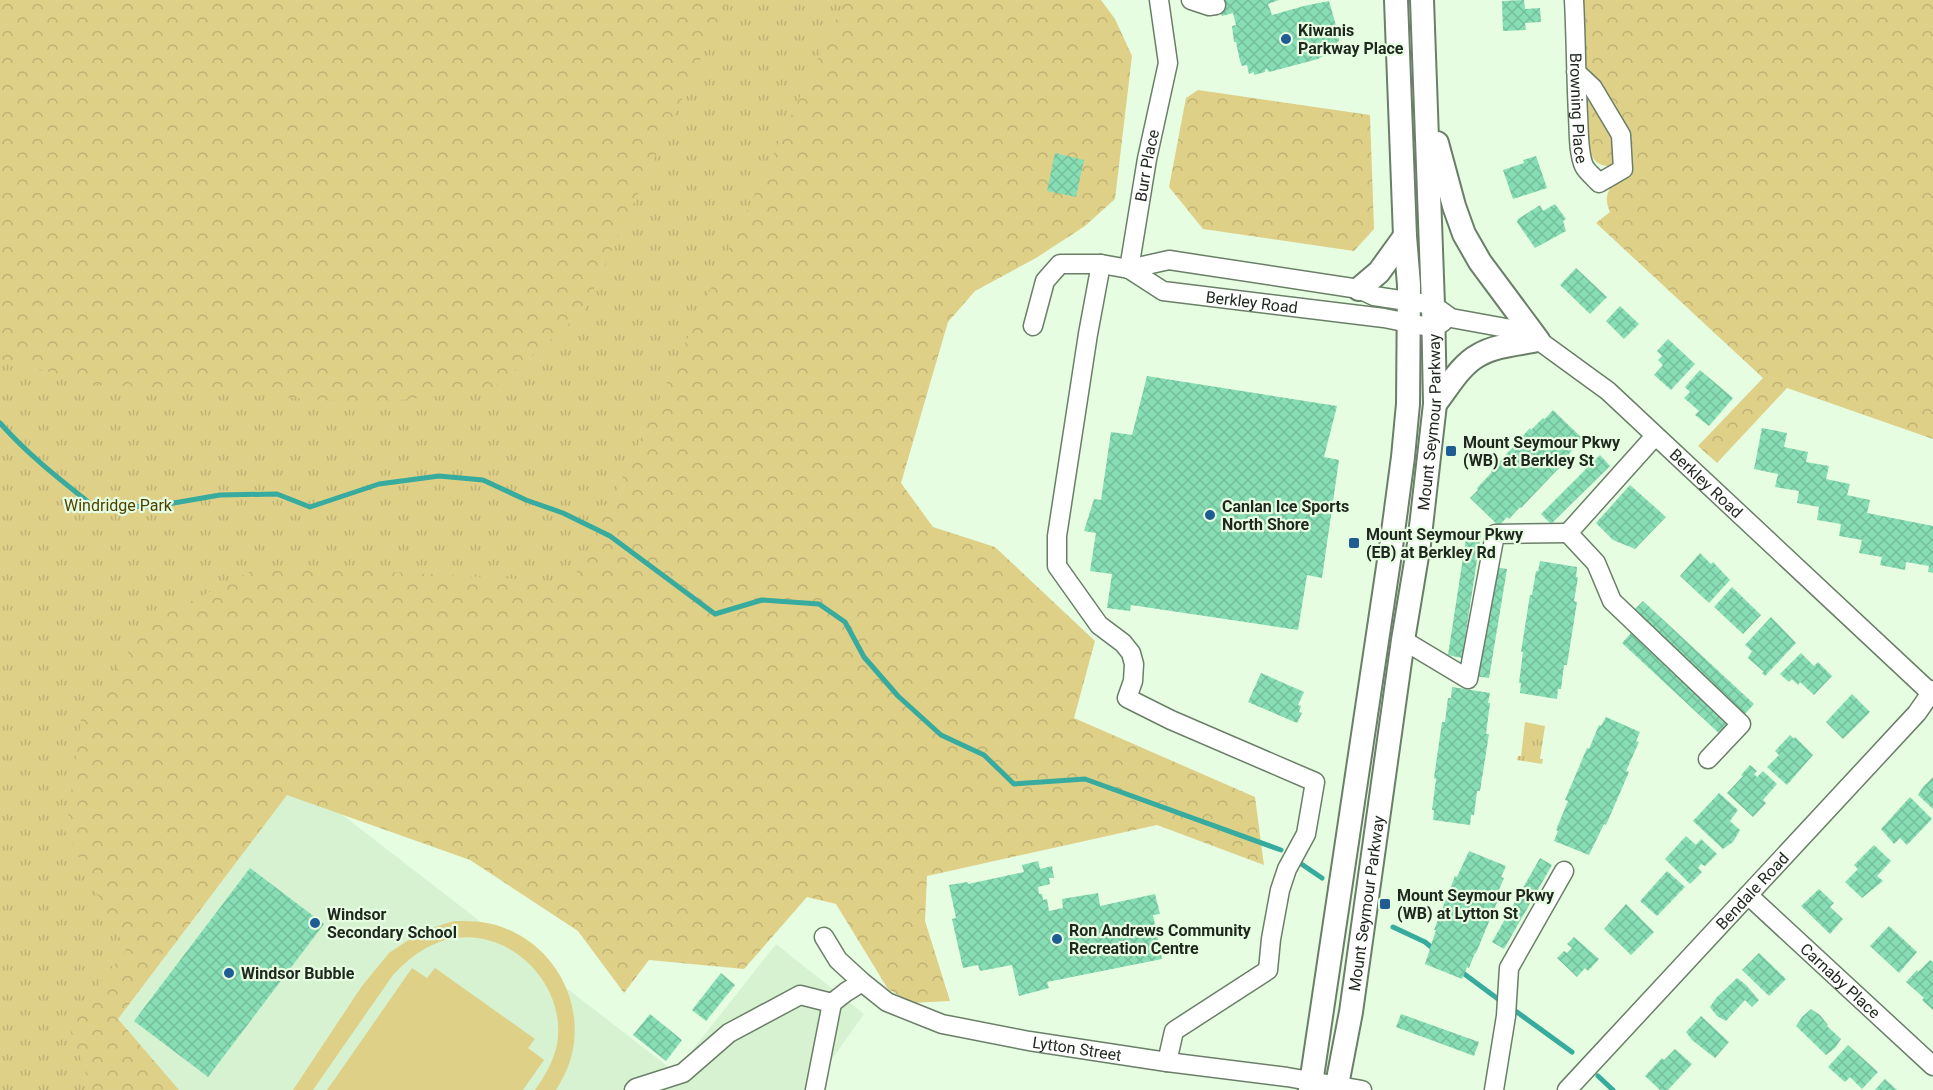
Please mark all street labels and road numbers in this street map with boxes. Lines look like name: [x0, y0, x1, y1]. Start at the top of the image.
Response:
street label: Browning Place: [1566, 52, 1592, 165]
street label: Burr Place: [1131, 128, 1163, 203]
street label: Berkley Road: [1205, 287, 1299, 317]
street label: Mount Seymour Parkway: [1413, 333, 1444, 511]
street label: Berkley Road: [1666, 444, 1747, 522]
street label: Mount Seymour Parkway: [1344, 814, 1388, 993]
street label: Bendale Road: [1712, 848, 1792, 933]
street label: Carnaby Place: [1797, 939, 1884, 1022]
street label: Lytton Street: [1031, 1032, 1123, 1064]

